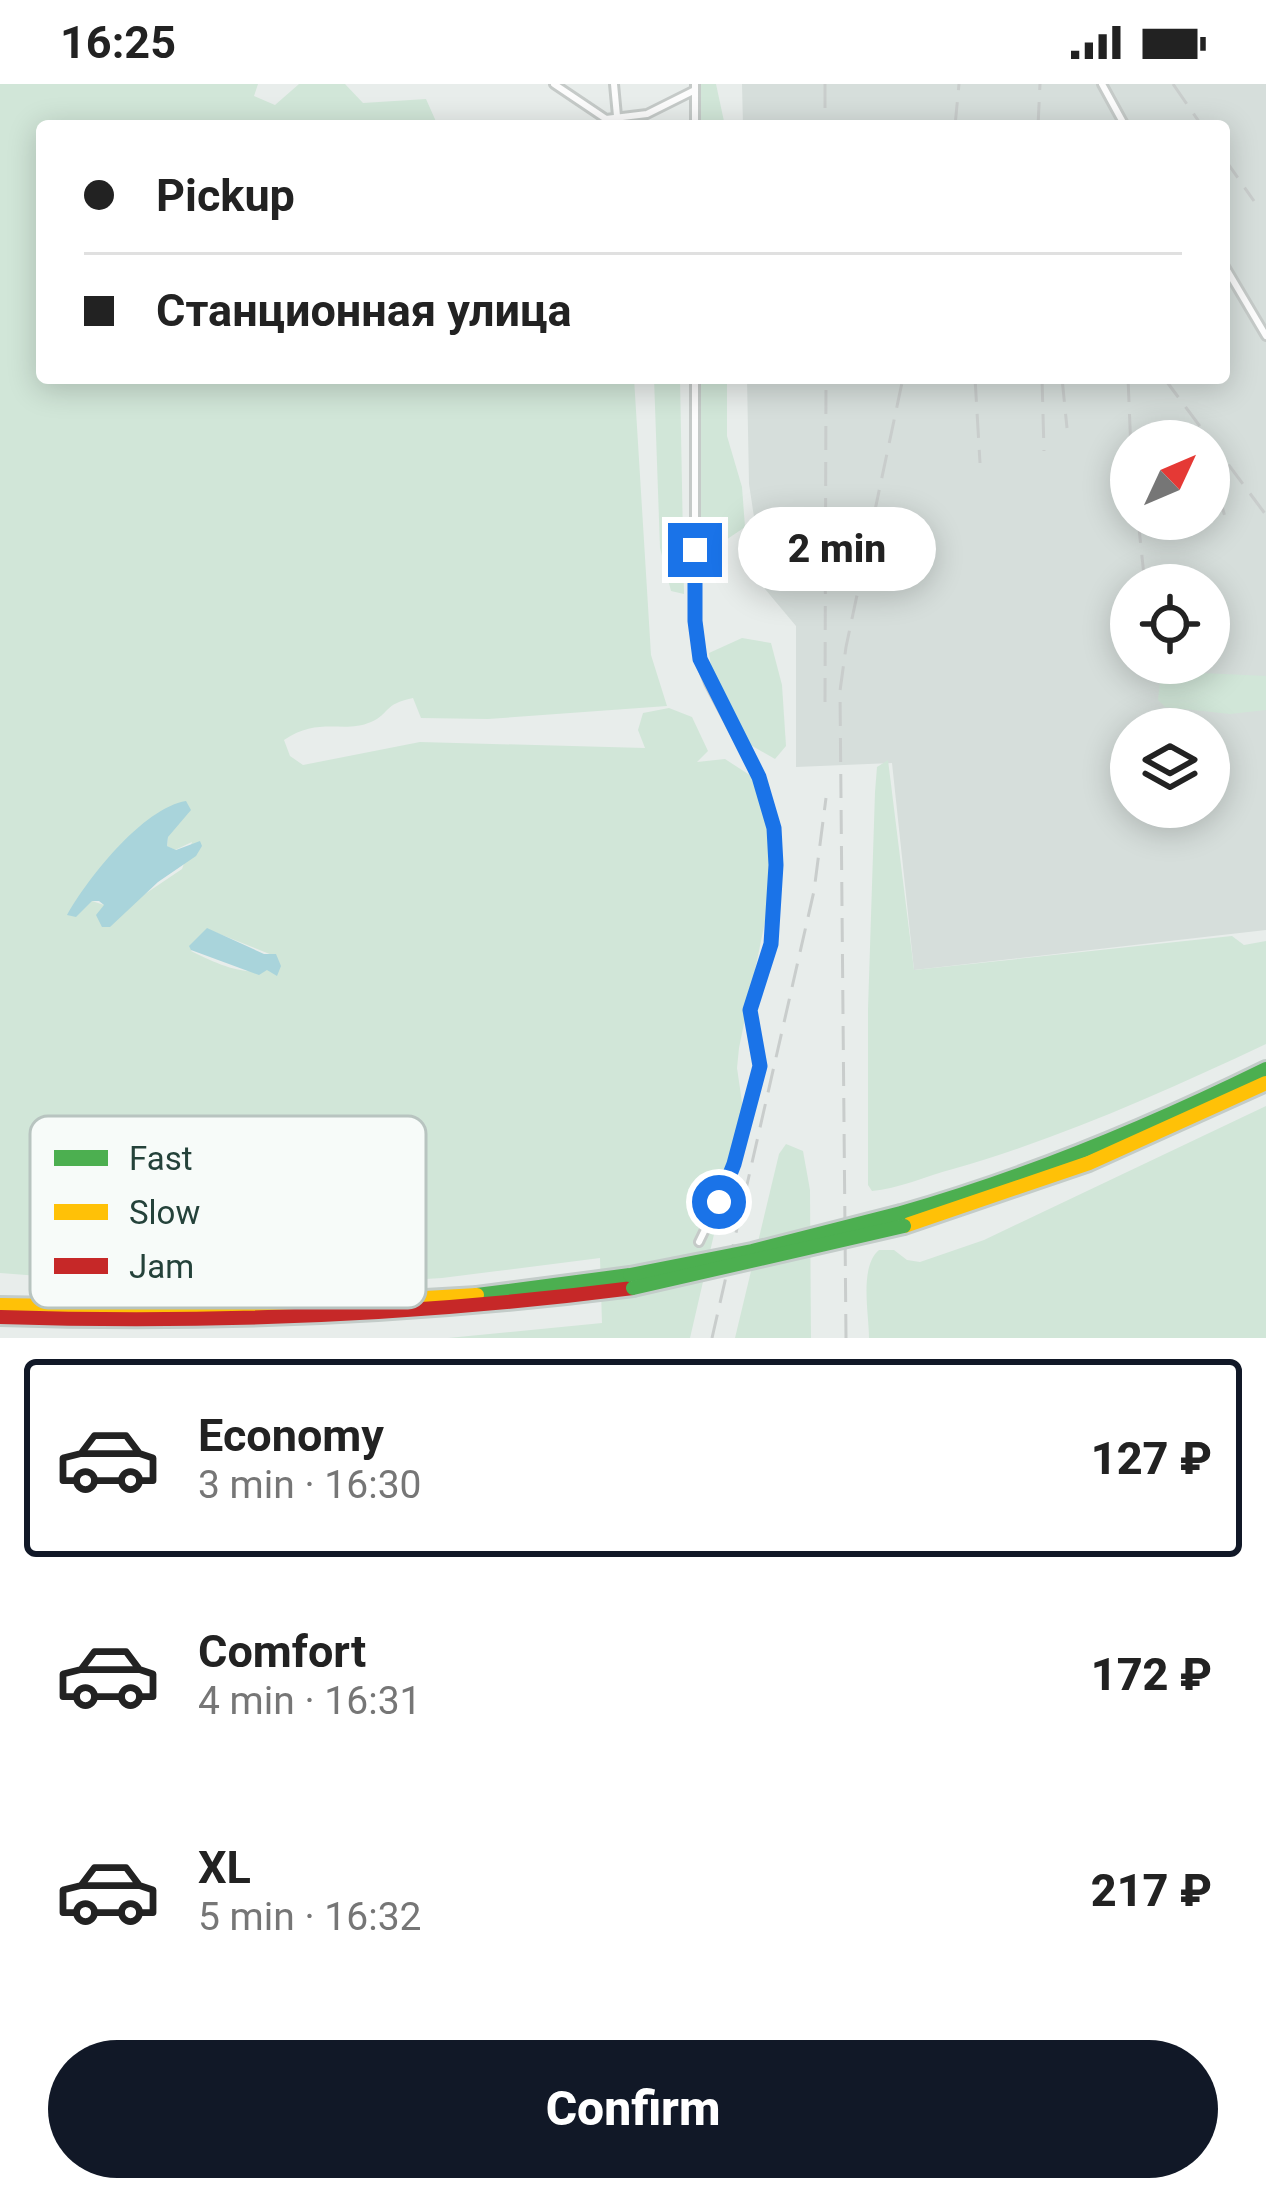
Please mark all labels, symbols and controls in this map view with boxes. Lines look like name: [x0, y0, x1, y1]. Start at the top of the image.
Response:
text: 16:25: [60, 16, 176, 69]
text: Pickup: [156, 169, 295, 222]
text: Станционная улица: [156, 284, 571, 337]
north arrow: [1110, 420, 1230, 540]
map controls: [1110, 420, 1230, 828]
callout: 2 min: [737, 508, 935, 592]
route end: [668, 523, 722, 577]
text: 2 min: [788, 526, 886, 572]
button: locate: [1110, 564, 1230, 684]
button: layers: [1110, 708, 1230, 828]
legend: [30, 1116, 426, 1308]
text: Fast: [129, 1139, 192, 1178]
route start: [692, 1175, 746, 1229]
text: Slow: [129, 1193, 200, 1232]
text: Jam: [129, 1247, 194, 1286]
icon: car: [54, 1404, 162, 1512]
text: Economy: [198, 1409, 384, 1462]
text: 127 ₽: [1091, 1432, 1212, 1485]
text: 3 min · 16:30: [198, 1462, 421, 1508]
icon: car: [54, 1620, 162, 1728]
text: Comfort: [198, 1625, 366, 1678]
text: 172 ₽: [1091, 1648, 1212, 1701]
text: 4 min · 16:31: [198, 1678, 421, 1724]
icon: car: [54, 1836, 162, 1944]
text: XL: [198, 1841, 251, 1894]
text: 217 ₽: [1091, 1864, 1212, 1917]
text: 5 min · 16:32: [198, 1894, 421, 1940]
button: Confirm: [48, 2040, 1218, 2178]

